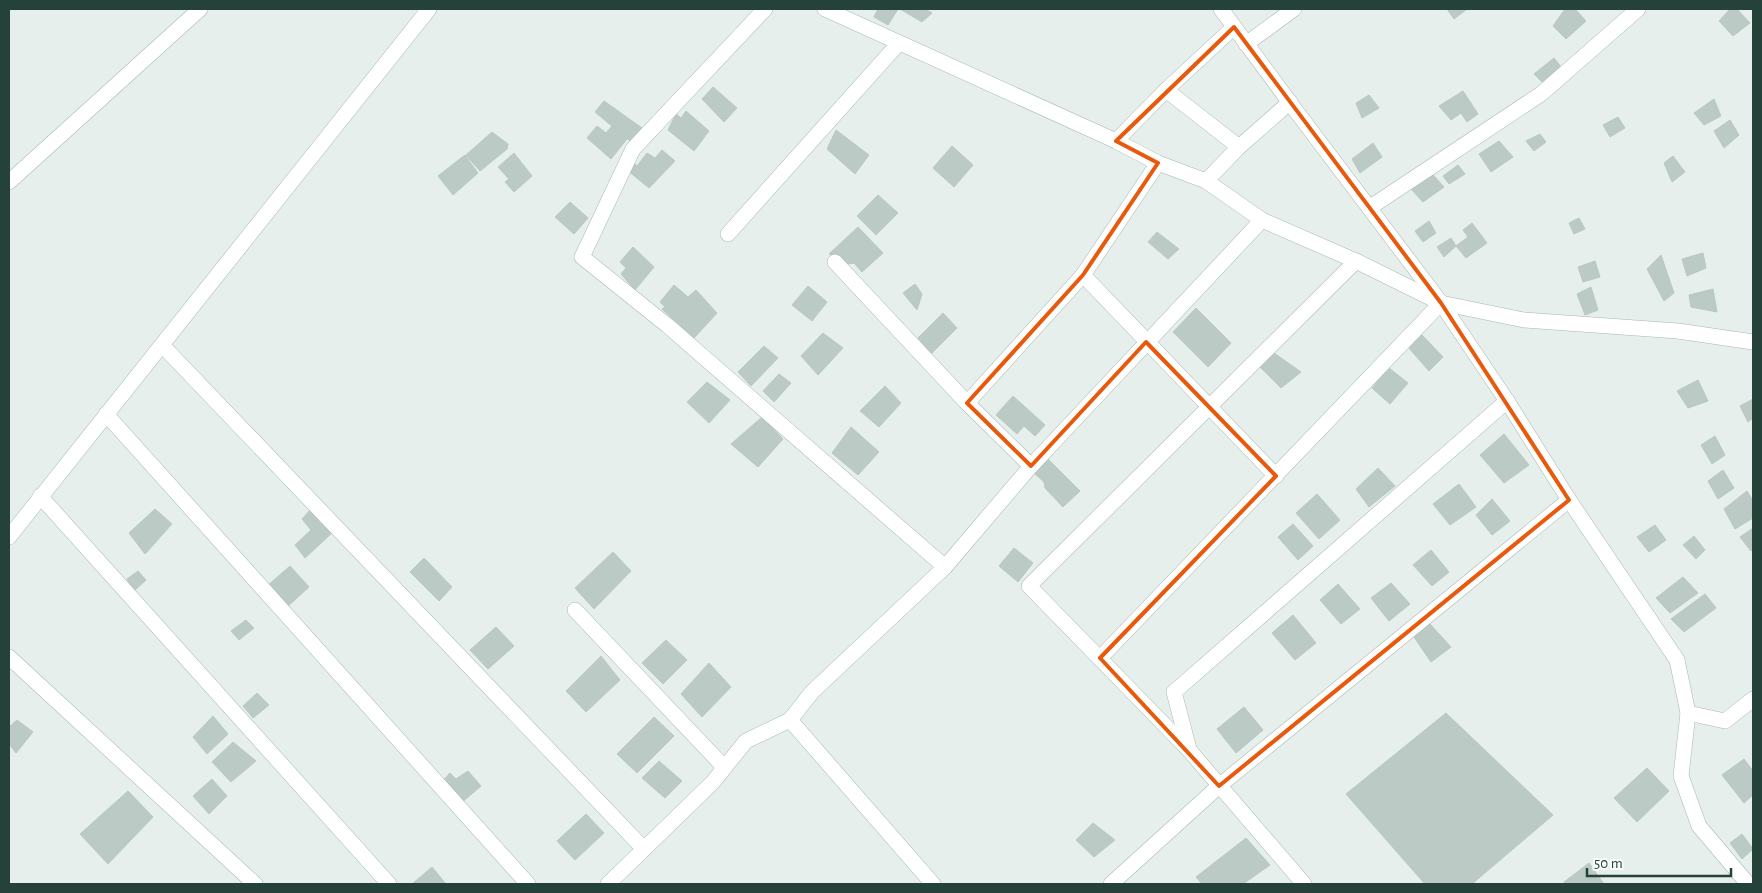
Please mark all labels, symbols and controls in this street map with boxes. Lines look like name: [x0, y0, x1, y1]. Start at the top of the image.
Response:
scale bar: [1587, 846, 1731, 878]
text: 50 m: [1594, 856, 1623, 871]

